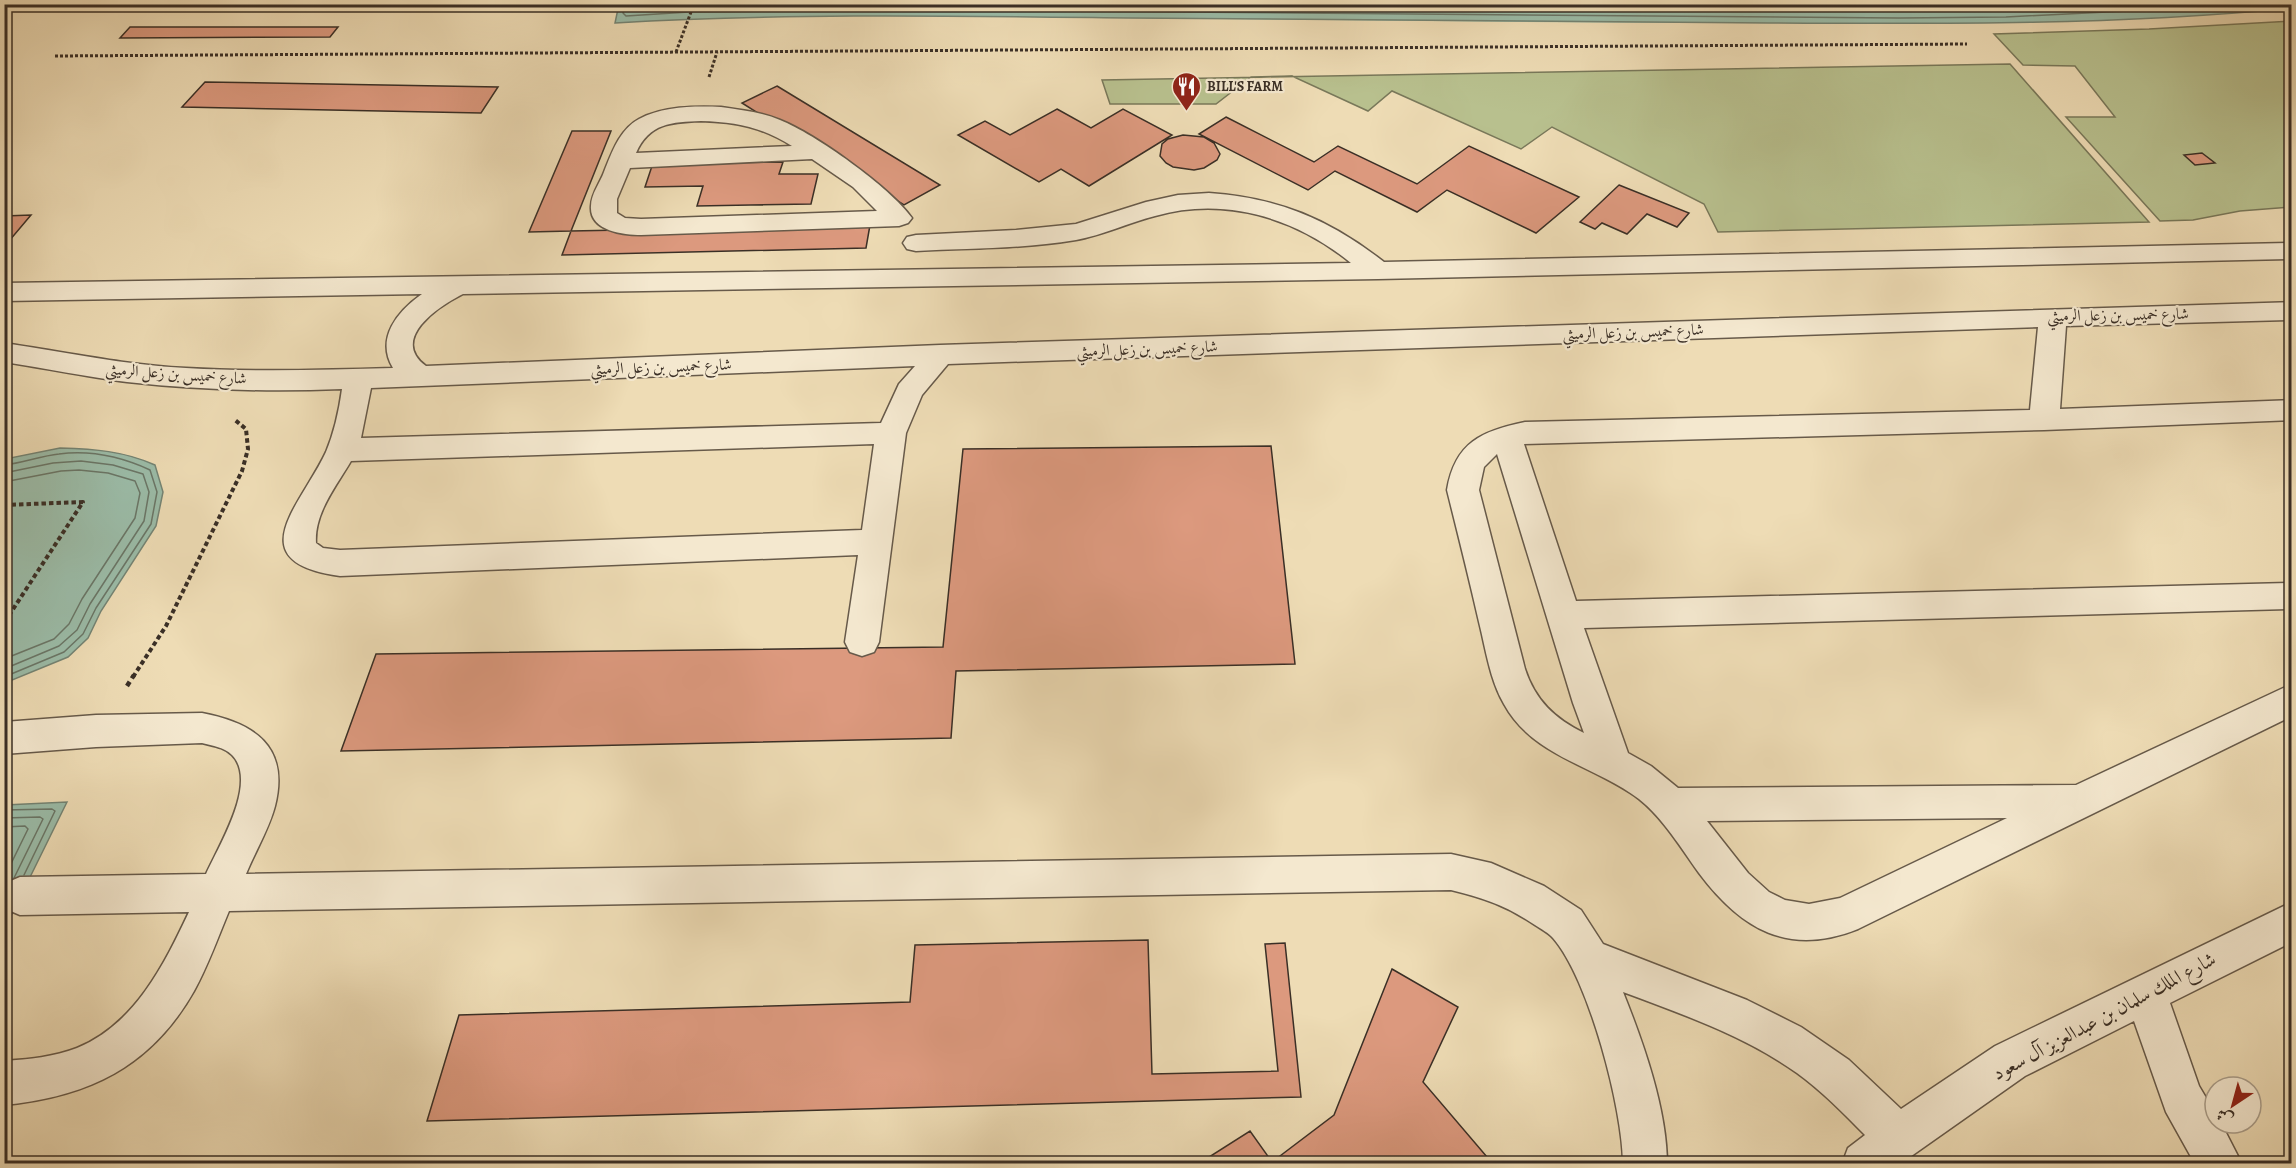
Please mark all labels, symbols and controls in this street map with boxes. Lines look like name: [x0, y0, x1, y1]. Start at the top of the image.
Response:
restaurant icon: BILL'S FARM: [1170, 70, 1202, 112]
place label: BILL'S FARM: [1207, 77, 1283, 96]
street label: شارع خميس بن زعل الرميثي: [2047, 303, 2189, 331]
street label: شارع خميس بن زعل الرميثي: [1562, 319, 1704, 349]
street label: شارع خميس بن زعل الرميثي: [1076, 336, 1218, 366]
street label: شارع خميس بن زعل الرميثي: [590, 354, 732, 384]
street label: شارع خميس بن زعل الرميثي: [104, 358, 247, 394]
street label: شارع الملك سلمان بن عبدالعزيز آل سعود: [1987, 945, 2223, 1090]
north arrow: [2203, 1075, 2263, 1135]
text: ش: [2212, 1103, 2238, 1130]

